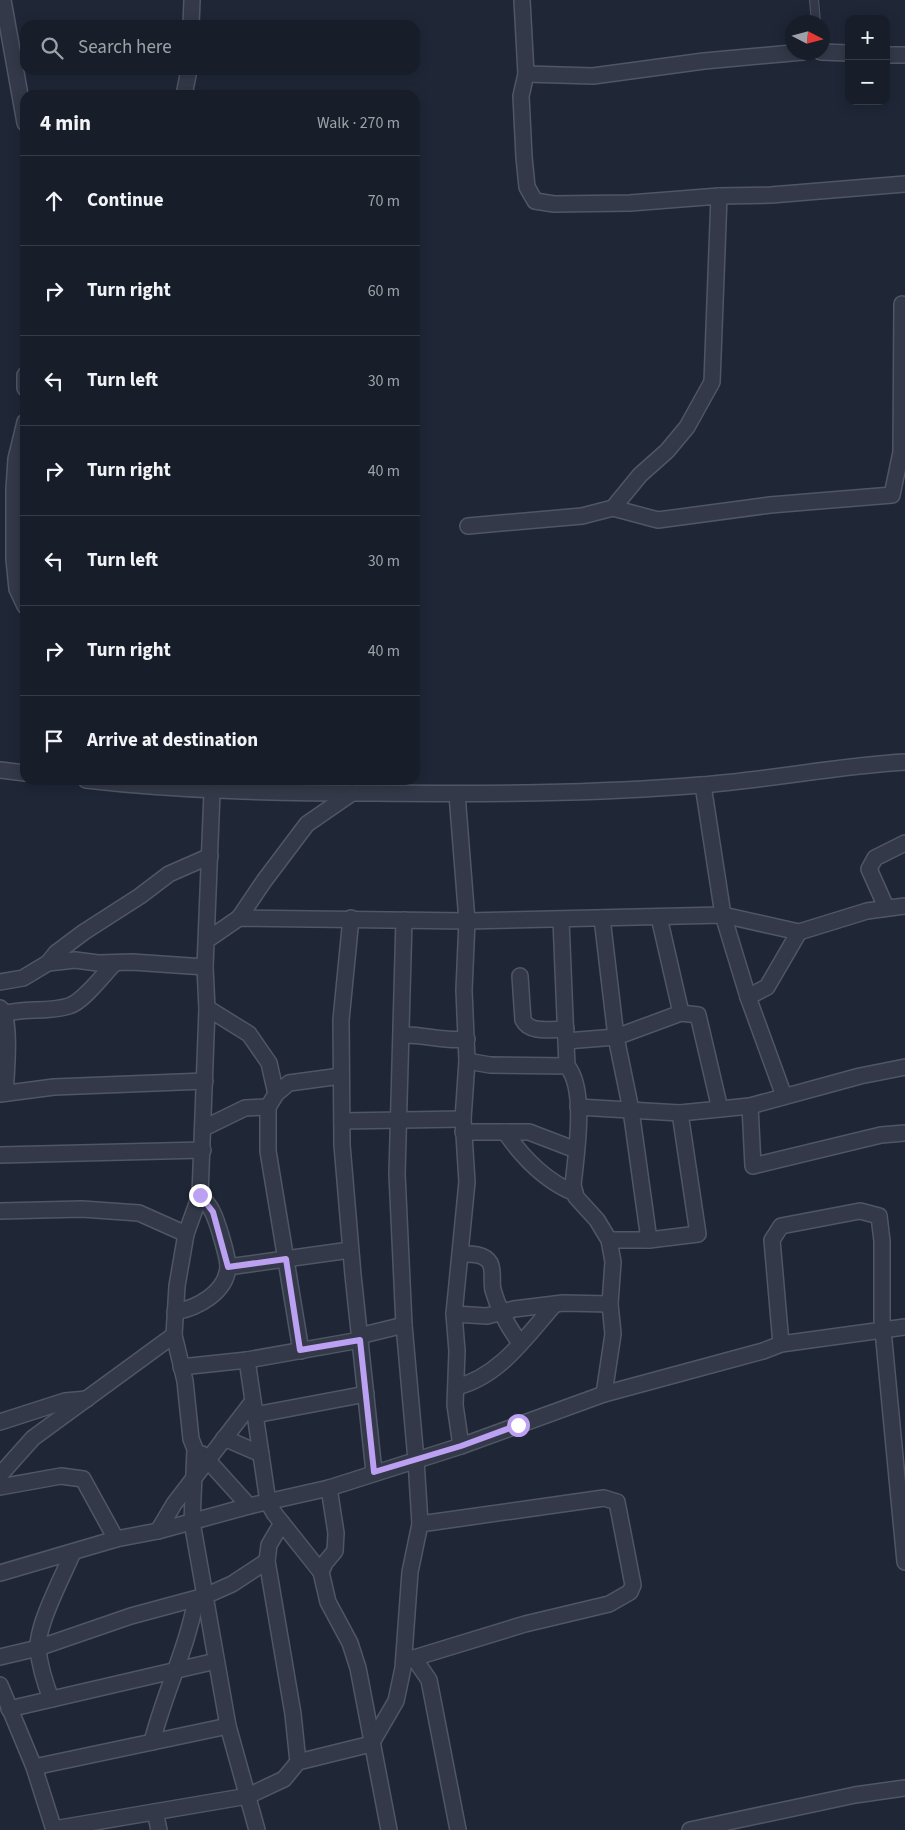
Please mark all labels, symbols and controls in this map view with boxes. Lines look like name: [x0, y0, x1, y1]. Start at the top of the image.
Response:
north arrow: [785, 15, 830, 60]
map controls: [845, 15, 890, 105]
button: +: [845, 15, 890, 60]
search box: [20, 20, 420, 75]
icon: search: [38, 34, 66, 62]
text: Search here: [78, 34, 172, 61]
button: −: [845, 60, 890, 105]
text: 4 min: [40, 108, 91, 138]
text: Walk · 270 m: [317, 112, 400, 134]
icon: ahead: [40, 187, 68, 215]
text: Continue: [87, 187, 164, 214]
text: 70 m: [368, 190, 400, 212]
icon: right: [40, 277, 68, 305]
text: Turn right: [87, 277, 171, 304]
text: 60 m: [368, 280, 400, 302]
icon: left: [40, 367, 68, 395]
text: Turn left: [87, 367, 158, 394]
text: 30 m: [368, 370, 400, 392]
icon: right: [40, 457, 68, 485]
text: Turn right: [87, 457, 171, 484]
text: 40 m: [368, 460, 400, 482]
icon: left: [40, 547, 68, 575]
text: Turn left: [87, 547, 158, 574]
text: 30 m: [368, 550, 400, 572]
icon: right: [40, 637, 68, 665]
text: Turn right: [87, 637, 171, 664]
text: 40 m: [368, 640, 400, 662]
icon: arrive: [40, 727, 68, 755]
text: Arrive at destination: [87, 727, 258, 754]
route end: [189, 1184, 212, 1207]
route start: [507, 1414, 530, 1437]

